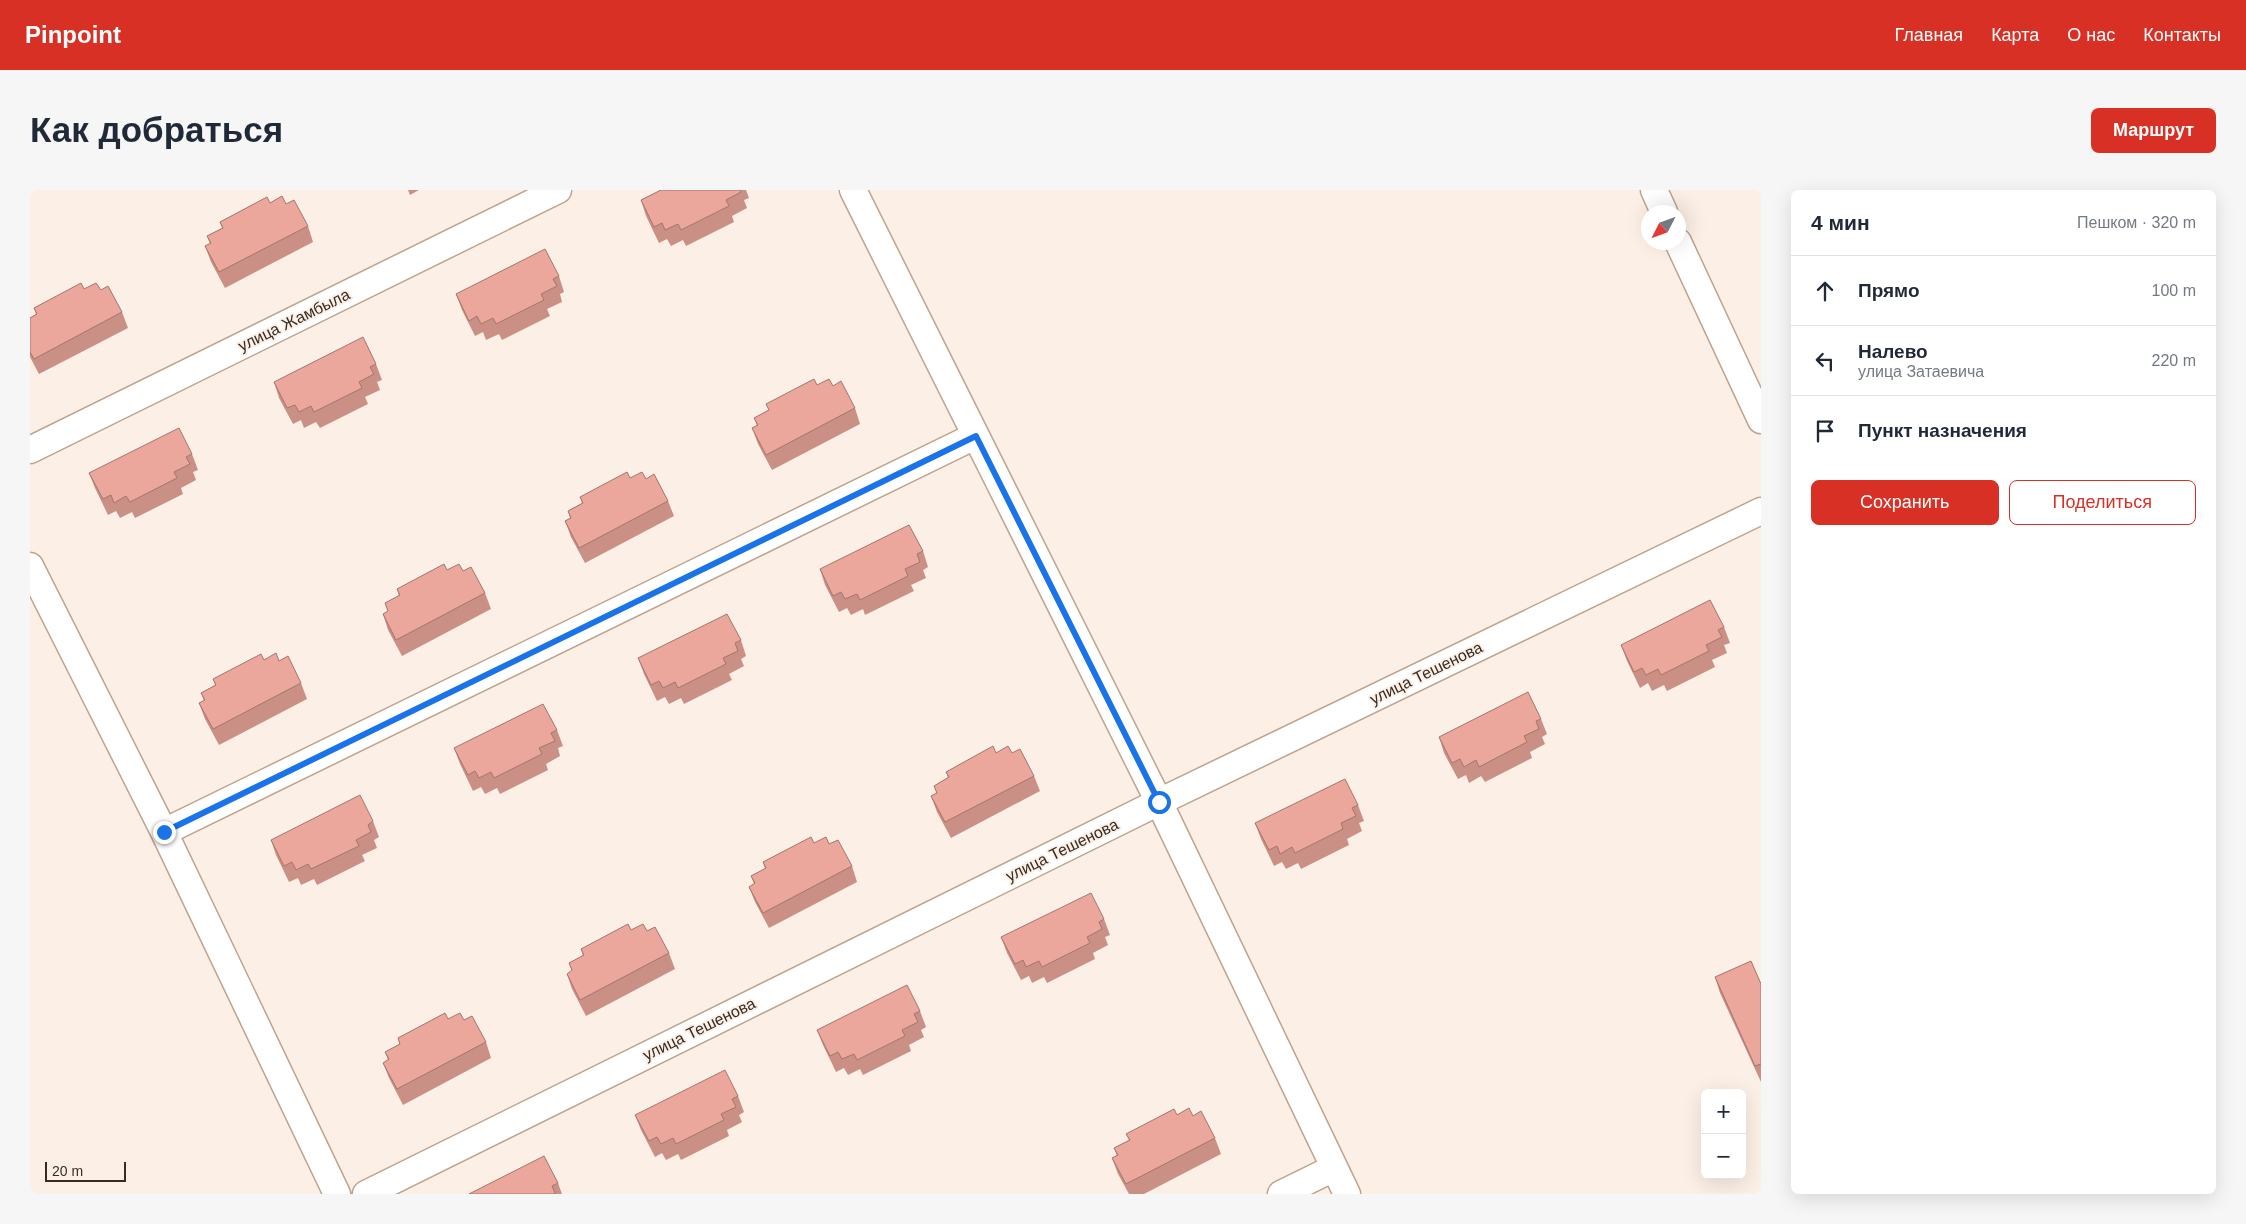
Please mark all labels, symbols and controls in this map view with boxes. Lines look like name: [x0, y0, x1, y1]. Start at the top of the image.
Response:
text: Pinpoint: [25, 21, 121, 48]
text: Главная: [1895, 25, 1963, 45]
text: Карта: [1991, 25, 2039, 45]
text: О нас: [2067, 25, 2115, 45]
text: Контакты: [2143, 25, 2221, 45]
button: Маршрут: [2091, 108, 2216, 153]
text: Как добраться: [30, 110, 283, 149]
north arrow: [1641, 205, 1686, 250]
text: 4 мин: [1811, 211, 1870, 234]
text: Пешком · 320 m: [2077, 214, 2196, 231]
icon: ahead: [1811, 277, 1839, 305]
text: Прямо: [1858, 280, 1920, 301]
text: 100 m: [2152, 282, 2196, 299]
street label: улица Жамбыла: [235, 286, 353, 354]
text: Налево: [1858, 341, 1928, 362]
icon: left: [1811, 347, 1839, 375]
text: 220 m: [2152, 352, 2196, 369]
text: улица Затаевича: [1858, 363, 1984, 380]
icon: arrive: [1811, 417, 1839, 445]
text: Пункт назначения: [1858, 420, 2027, 441]
button: Сохранить: [1811, 480, 1999, 525]
button: Поделиться: [2009, 480, 2196, 525]
street label: улица Тешенова: [1367, 638, 1485, 708]
route start: [1148, 791, 1171, 814]
street label: улица Тешенова: [1003, 815, 1121, 885]
route end: [153, 821, 176, 844]
street label: улица Тешенова: [640, 994, 758, 1064]
map controls: [1701, 1089, 1746, 1179]
button: +: [1701, 1089, 1746, 1134]
button: −: [1701, 1134, 1746, 1179]
scale bar: [45, 1159, 126, 1182]
text: 20 m: [52, 1163, 83, 1179]

